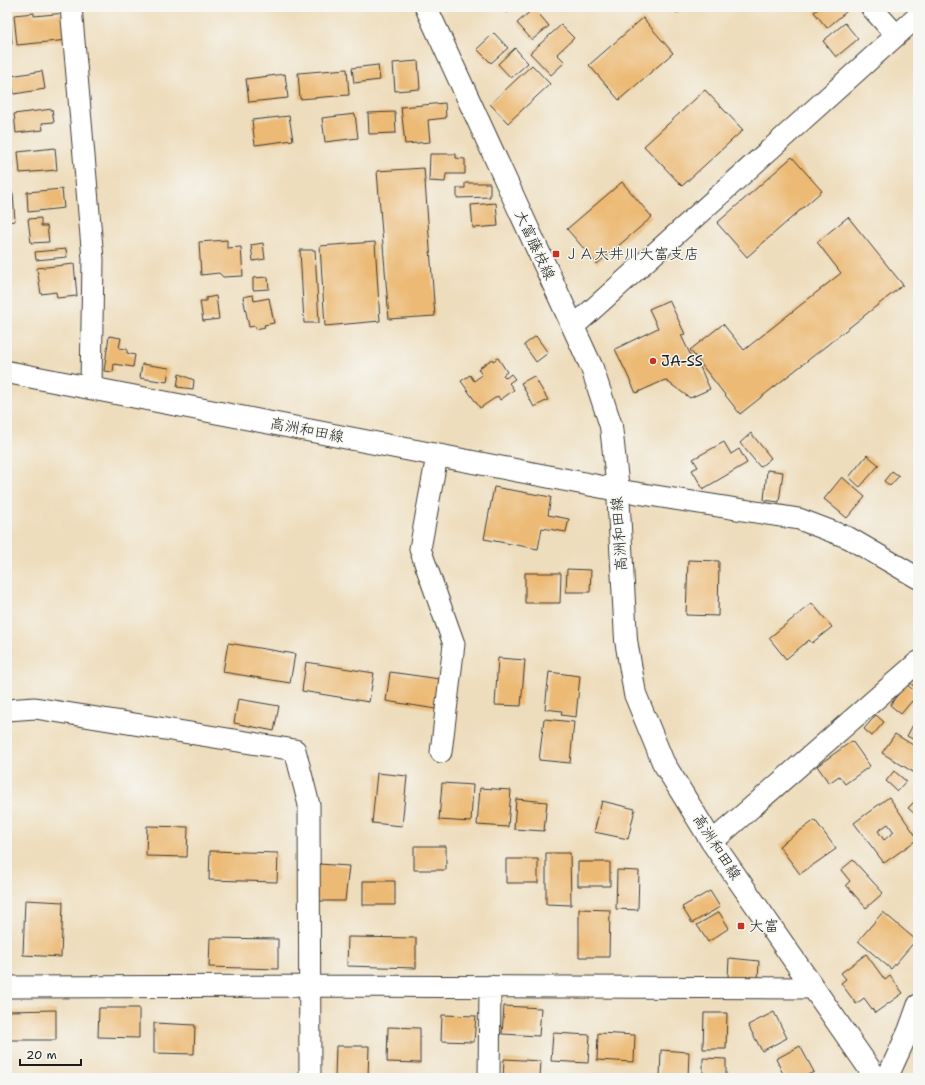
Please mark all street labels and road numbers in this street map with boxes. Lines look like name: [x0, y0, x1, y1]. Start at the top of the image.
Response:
street label: 大富藤枝線: [510, 207, 560, 283]
street label: 高洲和田線: [268, 413, 346, 447]
street label: 高洲和田線: [606, 496, 632, 572]
street label: 高洲和田線: [688, 810, 746, 884]

